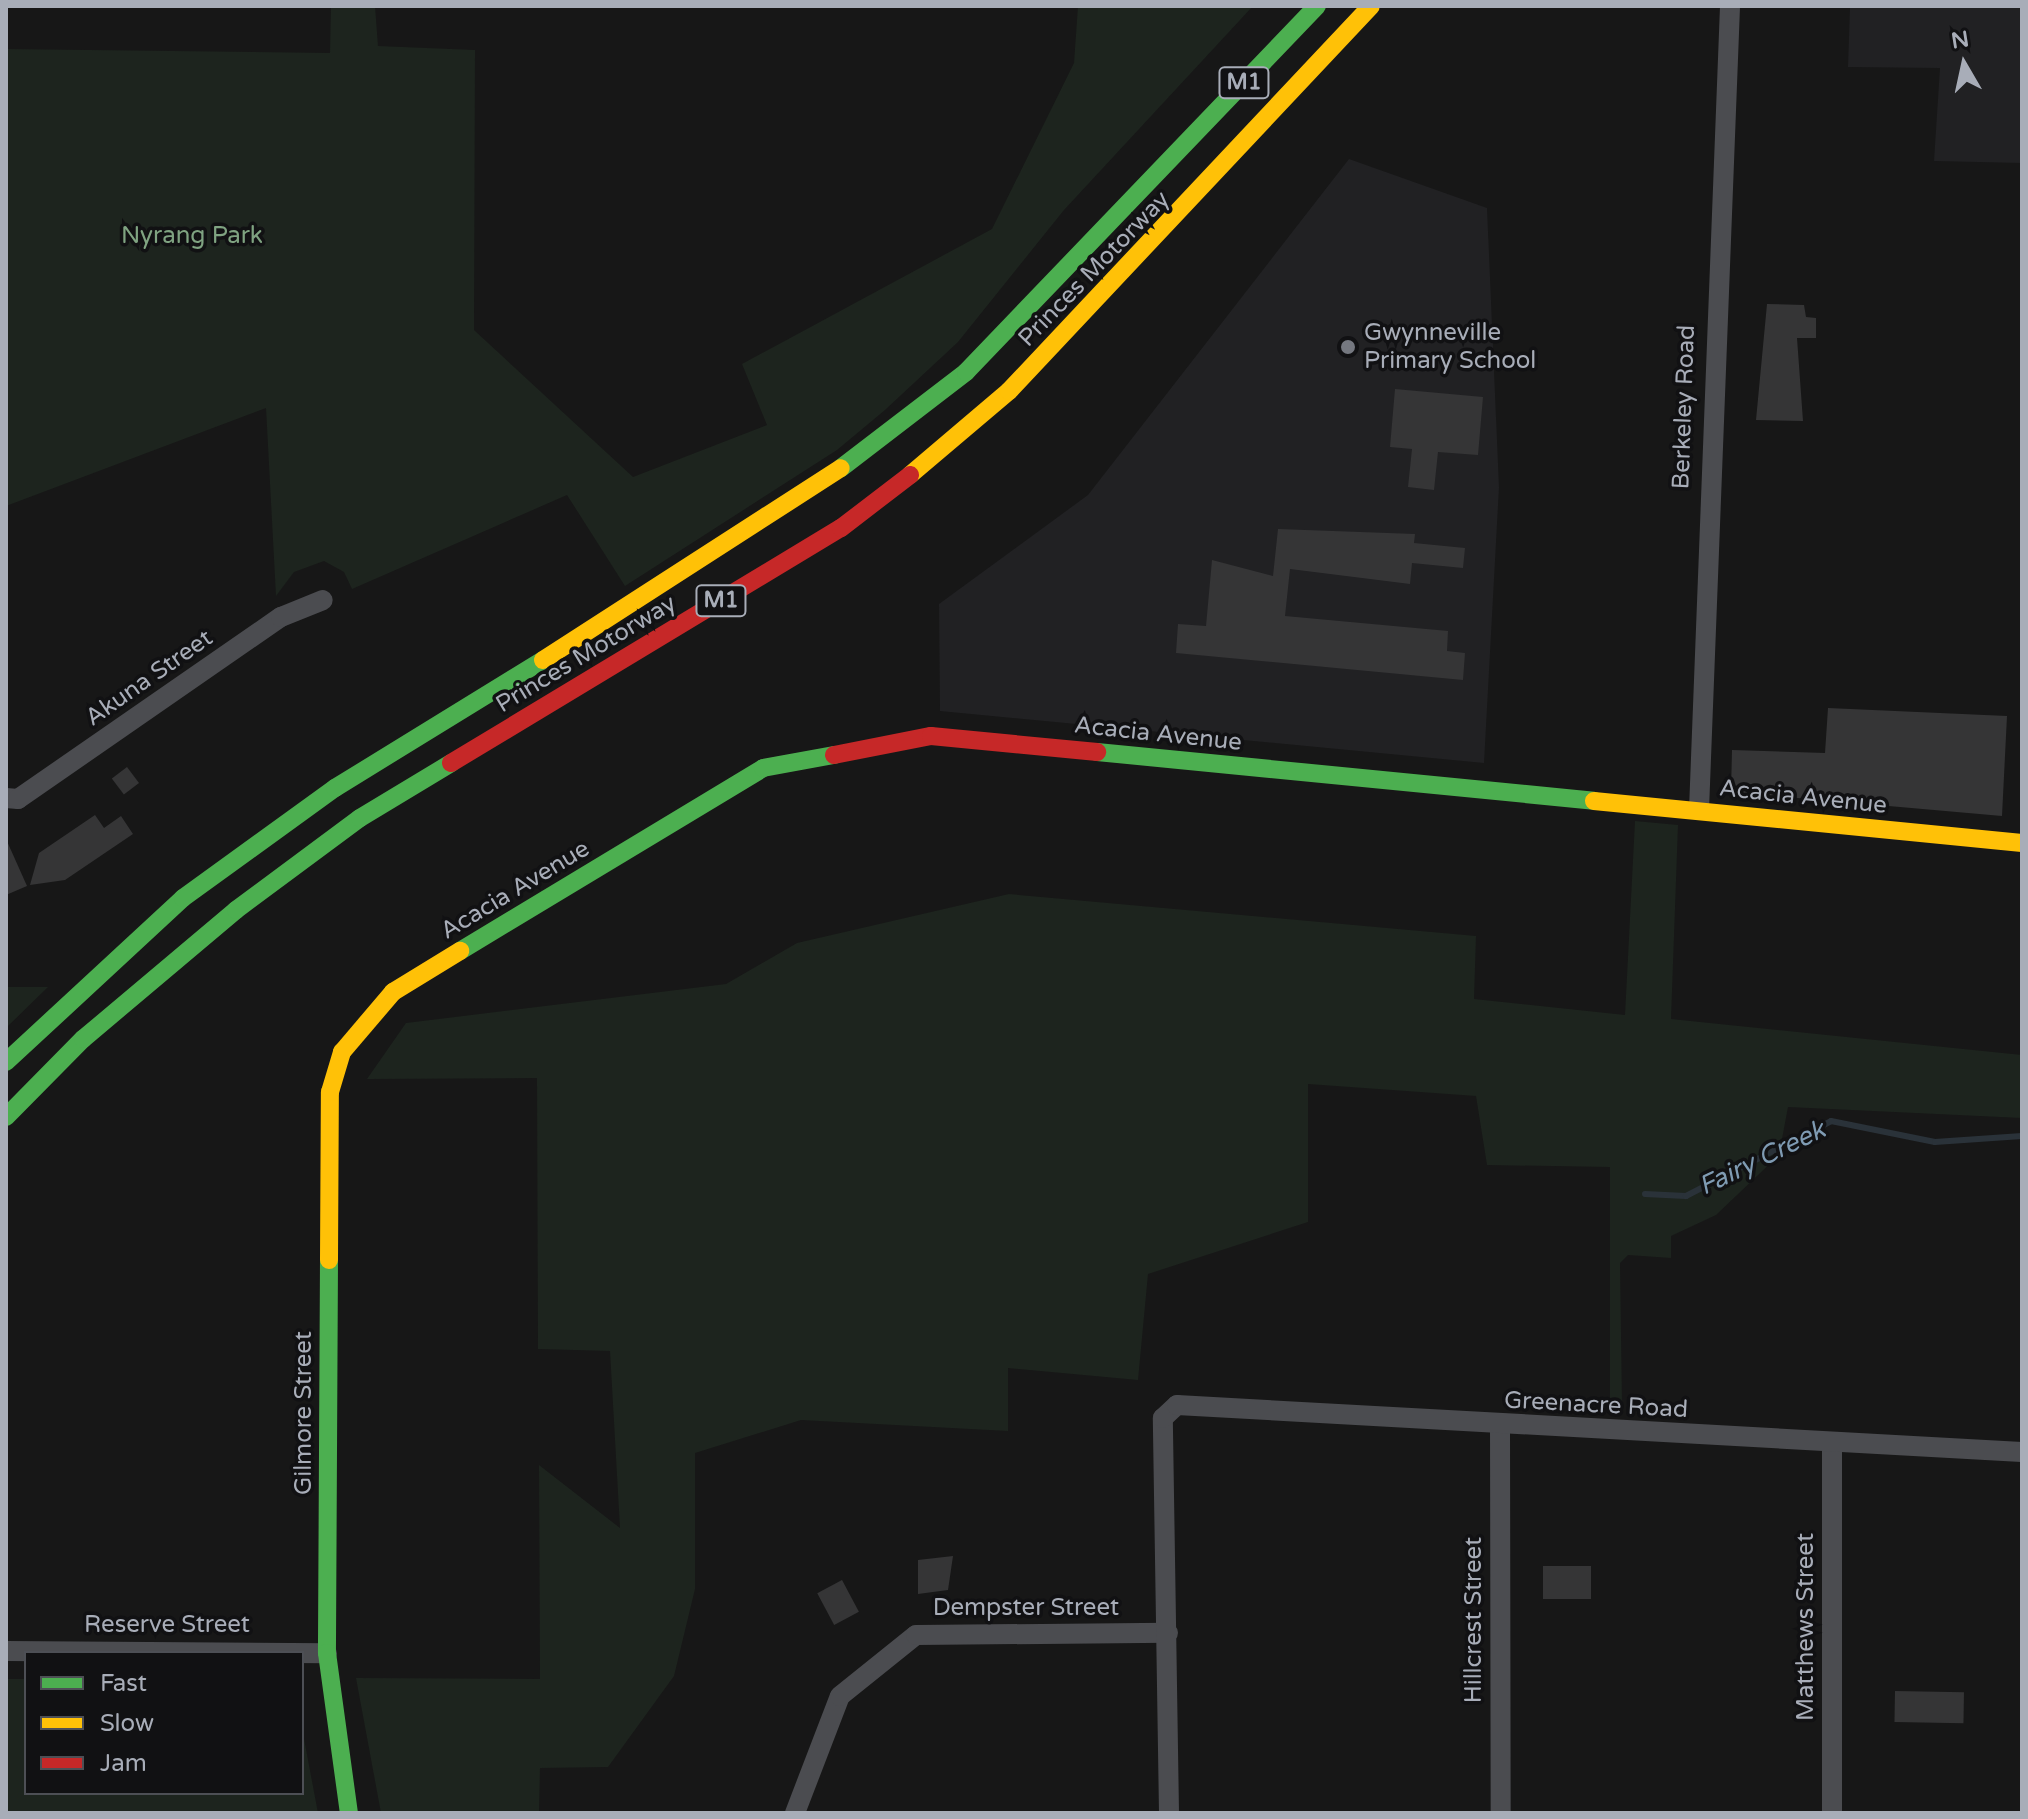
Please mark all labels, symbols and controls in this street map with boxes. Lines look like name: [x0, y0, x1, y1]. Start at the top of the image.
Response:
north arrow: [1924, 24, 2004, 104]
text: N: [1949, 26, 1971, 55]
road number: M1: [1218, 65, 1270, 101]
street label: Princes Motorway: [1012, 185, 1176, 353]
park label: Nyrang Park: [121, 222, 263, 250]
place label: Gwynneville Primary School: [1364, 319, 1536, 375]
street label: Berkeley Road: [1667, 324, 1701, 490]
marker: Gwynneville Primary School: [1339, 338, 1357, 356]
road number: M1: [695, 583, 747, 619]
street label: Princes Motorway: [491, 589, 681, 719]
street label: Akuna Street: [80, 624, 218, 732]
street label: Acacia Avenue: [1073, 711, 1243, 757]
street label: Acacia Avenue: [1718, 774, 1888, 820]
street label: Acacia Avenue: [435, 834, 595, 946]
water label: Fairy Creek: [1694, 1114, 1830, 1202]
street label: Gilmore Street: [290, 1331, 318, 1495]
street label: Greenacre Road: [1503, 1386, 1689, 1424]
street label: Matthews Street: [1792, 1533, 1820, 1721]
street label: Hillcrest Street: [1460, 1537, 1488, 1703]
street label: Dempster Street: [933, 1594, 1119, 1622]
street label: Reserve Street: [84, 1611, 250, 1639]
legend: [24, 1651, 304, 1795]
text: Fast: [100, 1669, 147, 1698]
text: Slow: [100, 1709, 154, 1738]
text: Jam: [100, 1749, 147, 1778]

